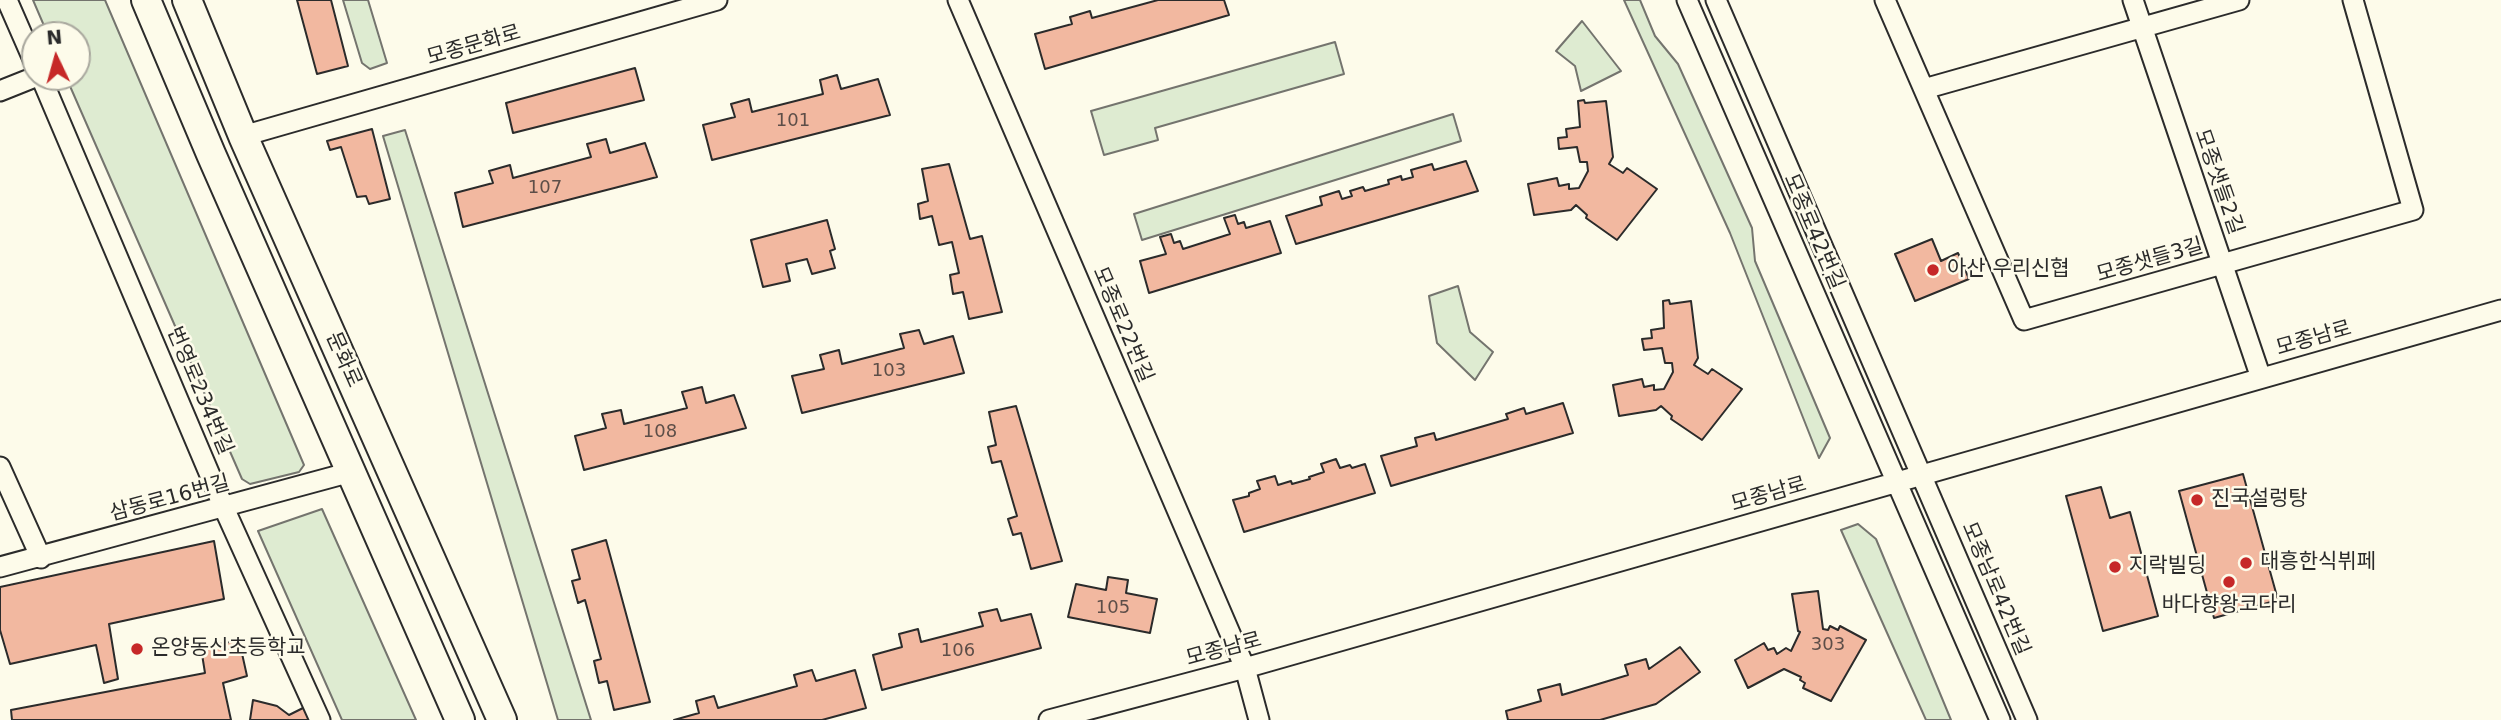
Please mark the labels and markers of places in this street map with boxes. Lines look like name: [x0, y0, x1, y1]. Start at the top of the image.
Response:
place label: 아산 우리신협: [1947, 257, 2070, 283]
marker: 아산 우리신협: [1925, 262, 1941, 278]
place label: 진국설렁탕: [2211, 487, 2308, 513]
marker: 진국설렁탕: [2189, 492, 2205, 508]
place label: 대흥한식뷔페: [2260, 550, 2376, 576]
place label: 지락빌딩: [2129, 554, 2206, 580]
marker: 대흥한식뷔페: [2238, 555, 2254, 571]
marker: 지락빌딩: [2107, 559, 2123, 575]
marker: 바다향왕코다리: [2221, 574, 2237, 590]
place label: 바다향왕코다리: [2161, 593, 2297, 619]
place label: 온양동신초등학교: [151, 636, 306, 662]
marker: 온양동신초등학교: [129, 641, 145, 657]

